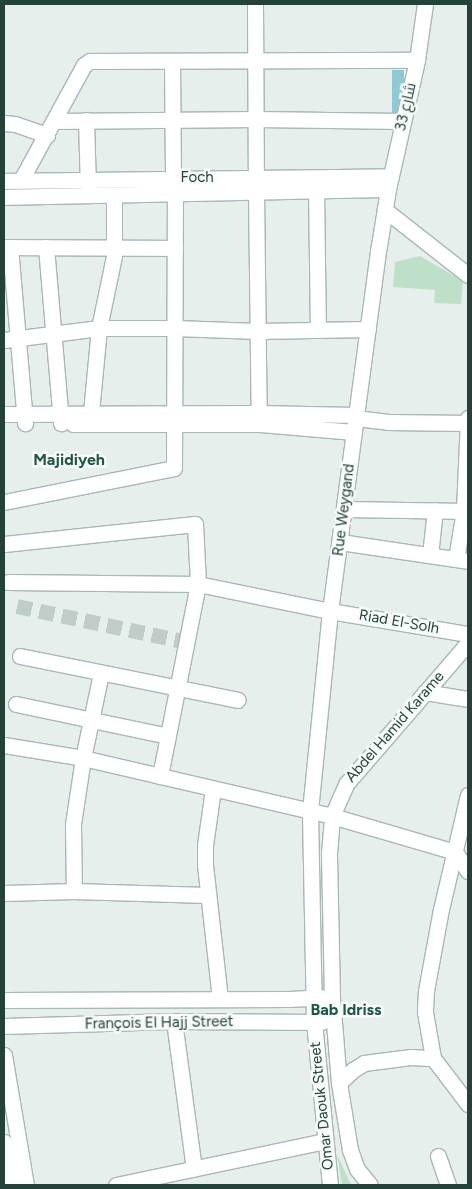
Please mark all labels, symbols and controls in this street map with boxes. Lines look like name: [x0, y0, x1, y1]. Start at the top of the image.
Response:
street label: شارع 33: [392, 81, 420, 133]
street label: Foch: [180, 169, 214, 187]
district label: Majidiyeh: [33, 450, 105, 470]
street label: Rue Weygand: [329, 463, 359, 557]
street label: Riad El-Solh: [358, 606, 440, 638]
street label: Abdel Hamid Karame: [342, 668, 448, 786]
district label: Bab Idriss: [311, 1000, 381, 1020]
street label: François El Hajj Street: [85, 1013, 233, 1033]
street label: Omar Daouk Street: [306, 1041, 338, 1171]

